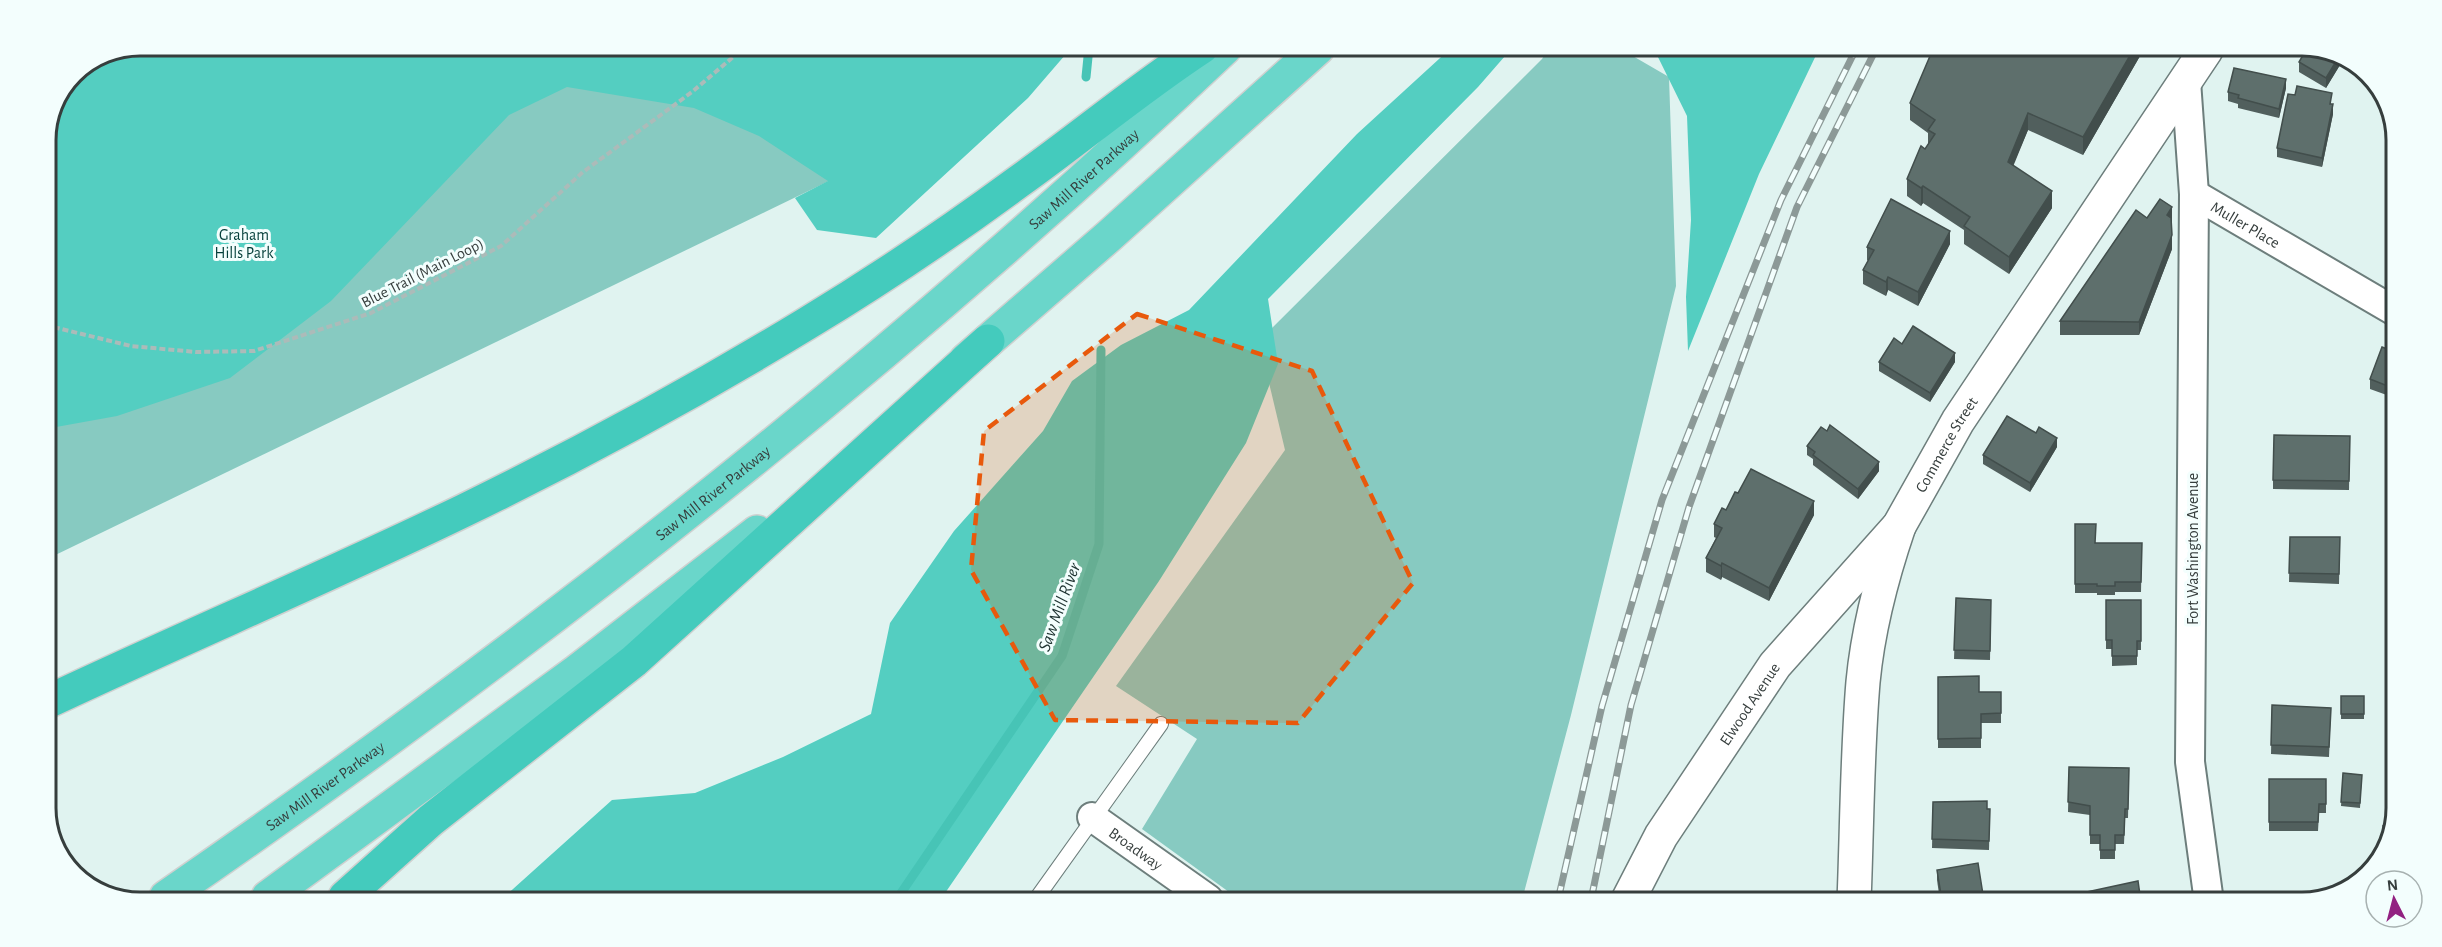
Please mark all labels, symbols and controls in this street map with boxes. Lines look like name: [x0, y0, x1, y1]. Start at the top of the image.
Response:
street label: Saw Mill River Parkway: [1026, 126, 1143, 233]
street label: Muller Place: [2208, 199, 2283, 251]
park label: Graham Hills Park: [215, 227, 274, 261]
street label: Blue Trail (Main Loop): [359, 235, 486, 311]
street label: Commerce Street: [1913, 394, 1981, 495]
street label: Saw Mill River Parkway: [653, 443, 774, 544]
street label: Fort Washington Avenue: [2185, 473, 2201, 625]
water label: Saw Mill River: [1036, 560, 1085, 654]
street label: Elwood Avenue: [1717, 660, 1783, 748]
street label: Saw Mill River Parkway: [263, 738, 388, 834]
street label: Broadway: [1106, 825, 1165, 874]
north arrow: [2364, 869, 2424, 929]
text: N: [2386, 877, 2399, 894]

